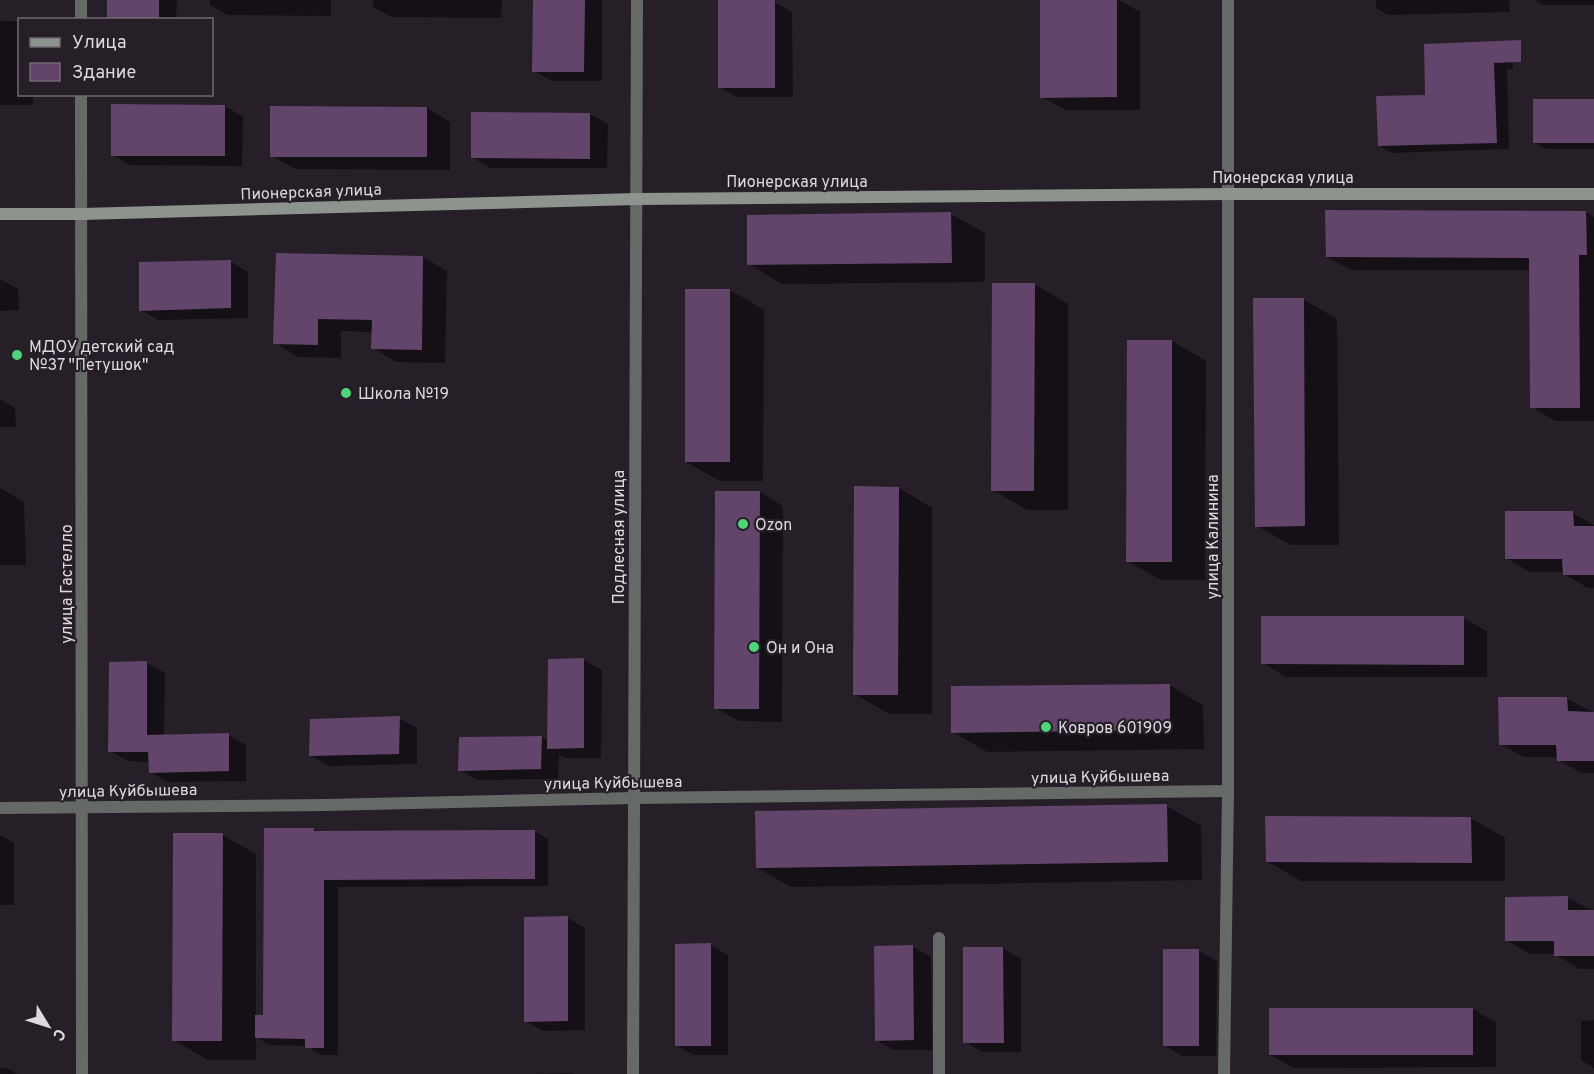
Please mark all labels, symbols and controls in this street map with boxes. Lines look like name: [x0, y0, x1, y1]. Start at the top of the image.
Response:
legend: [18, 18, 213, 96]
text: Улица: [72, 32, 126, 55]
text: Здание: [72, 62, 136, 85]
street label: Пионерская улица: [1212, 169, 1354, 189]
street label: Пионерская улица: [726, 173, 868, 193]
street label: Пионерская улица: [240, 181, 382, 205]
place label: МДОУ детский сад №37 "Петушок": [29, 338, 174, 376]
marker: МДОУ детский сад №37 "Петушок": [10, 348, 24, 362]
place label: Школа №19: [358, 385, 449, 405]
marker: Школа №19: [339, 386, 353, 400]
street label: Подлесная улица: [610, 470, 630, 604]
street label: улица Калинина: [1204, 474, 1224, 600]
place label: Ozon: [755, 516, 792, 536]
marker: Ozon: [736, 517, 750, 531]
street label: улица Гастелло: [58, 524, 78, 644]
place label: Он и Она: [766, 639, 834, 659]
marker: Он и Она: [747, 640, 761, 654]
place label: Ковров 601909: [1058, 719, 1172, 739]
marker: Ковров 601909: [1039, 720, 1053, 734]
street label: улица Куйбышева: [1031, 767, 1169, 789]
street label: улица Куйбышева: [544, 773, 682, 795]
street label: улица Куйбышева: [59, 781, 197, 803]
north arrow: [18, 996, 78, 1056]
text: С: [47, 1024, 69, 1044]

